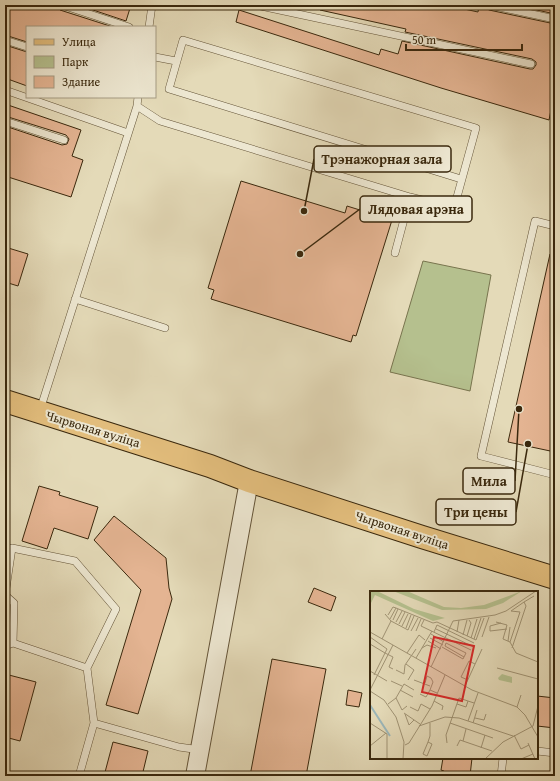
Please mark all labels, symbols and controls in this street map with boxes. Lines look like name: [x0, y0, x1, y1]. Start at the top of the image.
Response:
legend: [26, 26, 156, 98]
scale bar: [406, 26, 522, 52]
text: 50 m: [412, 31, 436, 48]
text: Улица: [62, 33, 96, 50]
text: Парк: [62, 53, 89, 70]
text: Здание: [62, 73, 101, 90]
callout: Трэнажорная зала: [314, 146, 451, 172]
text: Трэнажорная зала: [322, 149, 443, 169]
callout: Лядовая арэна: [360, 196, 472, 222]
text: Лядовая арэна: [368, 199, 465, 219]
street label: Чырвоная вуліца: [44, 406, 143, 453]
callout: Мила: [463, 468, 515, 494]
text: Мила: [471, 471, 508, 491]
callout: Три цены: [436, 499, 516, 525]
text: Три цены: [444, 502, 508, 522]
street label: Чырвоная вуліца: [353, 506, 452, 554]
inset map: [370, 591, 538, 759]

